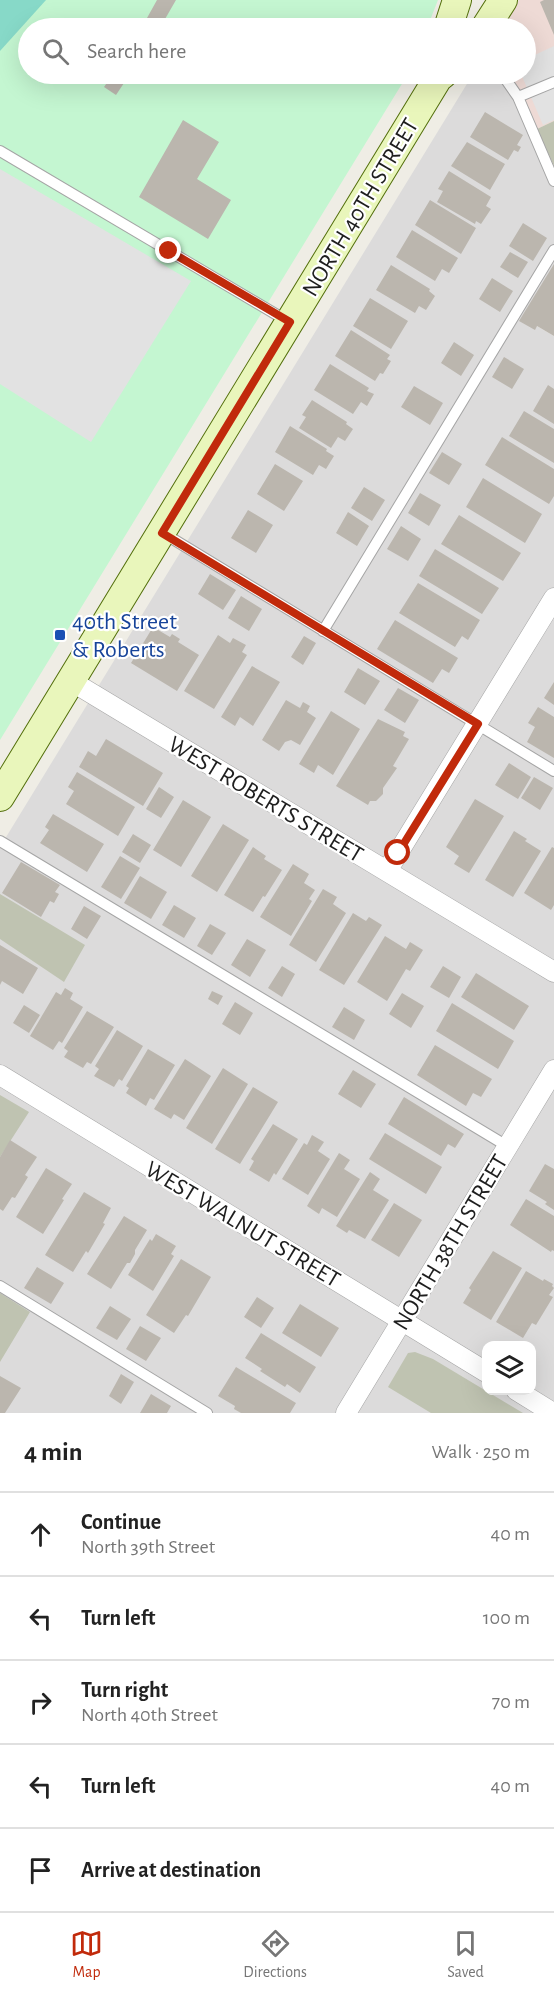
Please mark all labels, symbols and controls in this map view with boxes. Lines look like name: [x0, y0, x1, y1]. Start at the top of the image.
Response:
search box: [18, 18, 536, 84]
icon: search: [39, 35, 72, 68]
text: Search here: [87, 40, 186, 62]
street label: NORTH 40TH STREET: [298, 114, 424, 301]
route end: [155, 237, 181, 263]
place label: 40th Street & Roberts: [72, 610, 177, 662]
marker: 40th Street & Roberts: [53, 628, 67, 642]
street label: WEST ROBERTS STREET: [164, 732, 367, 868]
route start: [384, 839, 410, 865]
street label: NORTH 38TH STREET: [389, 1150, 513, 1334]
street label: WEST WALNUT STREET: [141, 1157, 344, 1293]
map controls: [482, 1341, 536, 1395]
button: layers: [482, 1341, 536, 1395]
text: 4 min: [24, 1439, 83, 1465]
text: Walk · 250 m: [431, 1442, 530, 1462]
text: Continue: [81, 1511, 161, 1533]
icon: ahead: [24, 1518, 57, 1551]
text: 40 m: [491, 1524, 530, 1544]
text: North 39th Street: [81, 1537, 215, 1557]
icon: left: [24, 1602, 57, 1635]
text: Turn left: [81, 1607, 155, 1629]
text: 100 m: [483, 1608, 530, 1628]
text: Turn right: [81, 1679, 168, 1701]
icon: right: [24, 1686, 57, 1719]
text: 70 m: [492, 1692, 530, 1712]
text: North 40th Street: [81, 1705, 218, 1725]
icon: left: [24, 1770, 57, 1803]
text: Turn left: [81, 1775, 155, 1797]
text: 40 m: [491, 1776, 530, 1796]
icon: arrive: [24, 1854, 57, 1887]
text: Arrive at destination: [81, 1859, 261, 1881]
tab: Map: [70, 1927, 103, 1982]
tab: Directions: [243, 1927, 307, 1982]
tab: Saved: [447, 1927, 484, 1982]

